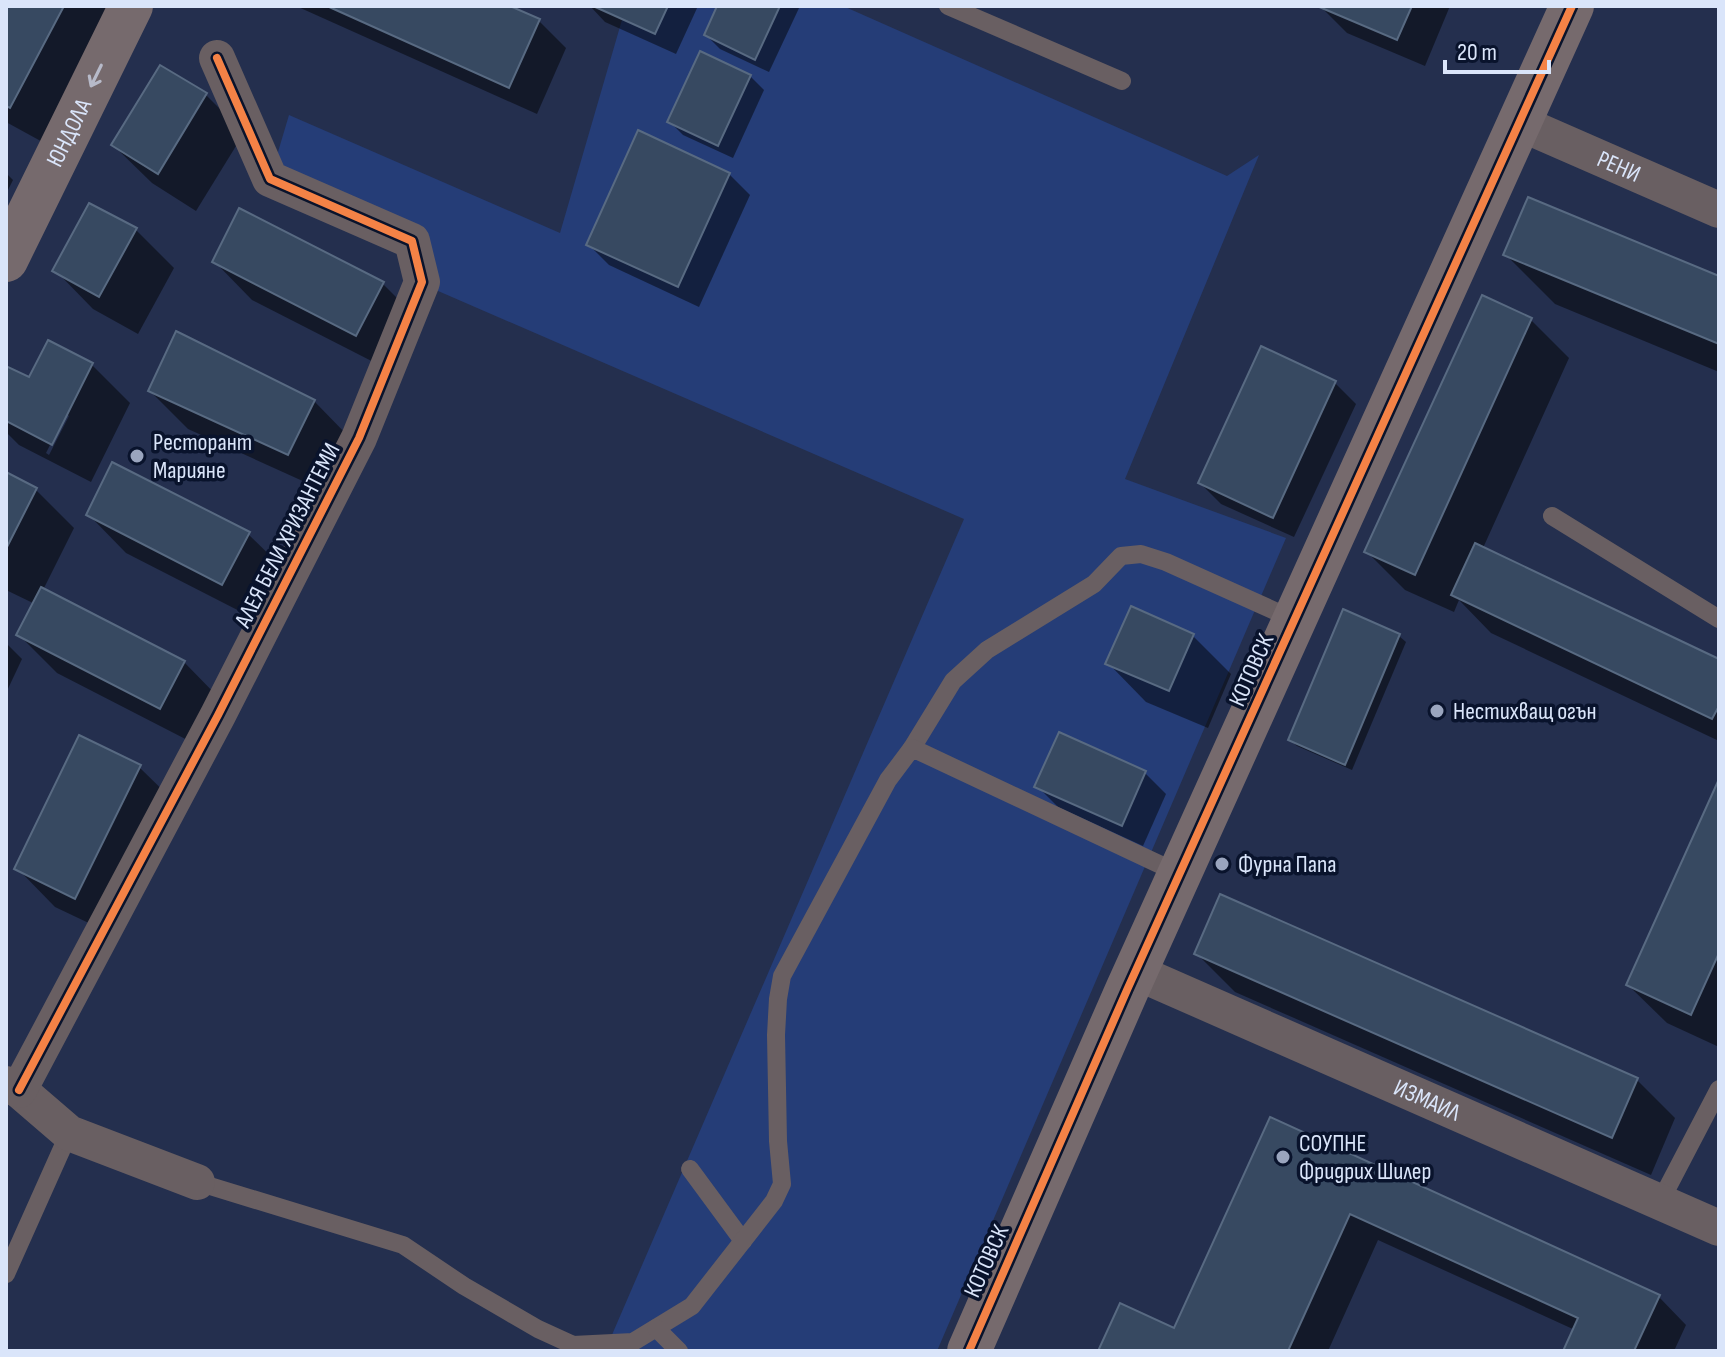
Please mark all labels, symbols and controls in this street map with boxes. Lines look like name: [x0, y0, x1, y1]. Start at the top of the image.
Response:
scale bar: [1445, 24, 1549, 74]
text: 20 m: [1457, 38, 1497, 67]
one-way arrow: [88, 64, 103, 87]
street label: ЮНДОЛА: [40, 93, 98, 172]
street label: РЕНИ: [1593, 145, 1645, 189]
place label: Ресторант Марияне: [153, 428, 252, 485]
street label: АЛЕЯ БЕЛИ ХРИЗАНТЕМИ: [228, 438, 347, 633]
marker: Ресторант Марияне: [128, 447, 146, 465]
street label: КОТОВСК: [1223, 629, 1280, 711]
place label: Нестихващ огън: [1453, 697, 1597, 726]
marker: Нестихващ огън: [1428, 702, 1446, 720]
place label: Фурна Папа: [1238, 850, 1336, 879]
marker: Фурна Папа: [1213, 855, 1231, 873]
street label: ИЗМАИЛ: [1389, 1073, 1465, 1128]
place label: СОУПНЕ Фридрих Шилер: [1299, 1129, 1431, 1186]
marker: СОУПНЕ Фридрих Шилер: [1274, 1148, 1292, 1166]
street label: КОТОВСК: [958, 1220, 1015, 1302]

